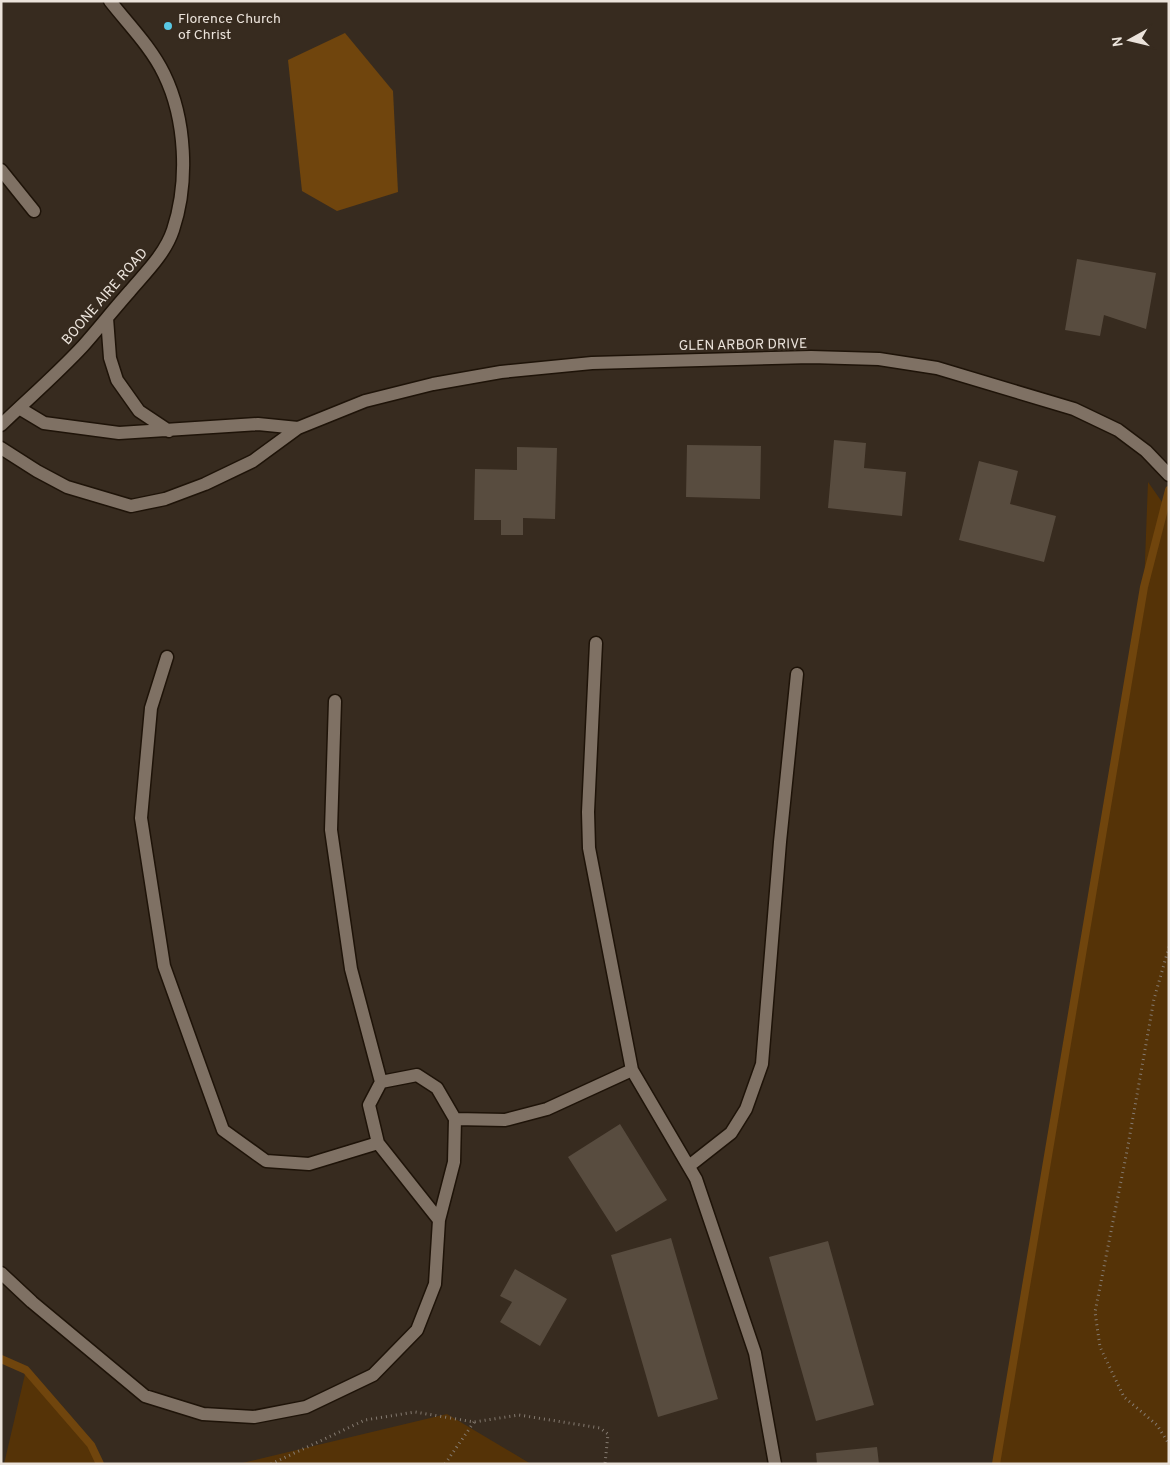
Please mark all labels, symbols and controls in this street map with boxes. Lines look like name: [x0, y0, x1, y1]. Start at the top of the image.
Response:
place label: Florence Church of Christ: [178, 11, 281, 44]
north arrow: [1105, 15, 1155, 65]
marker: Florence Church of Christ: [162, 20, 174, 32]
text: N: [1109, 35, 1128, 48]
street label: BOONE AIRE ROAD: [59, 245, 152, 349]
street label: GLEN ARBOR DRIVE: [678, 336, 808, 355]

